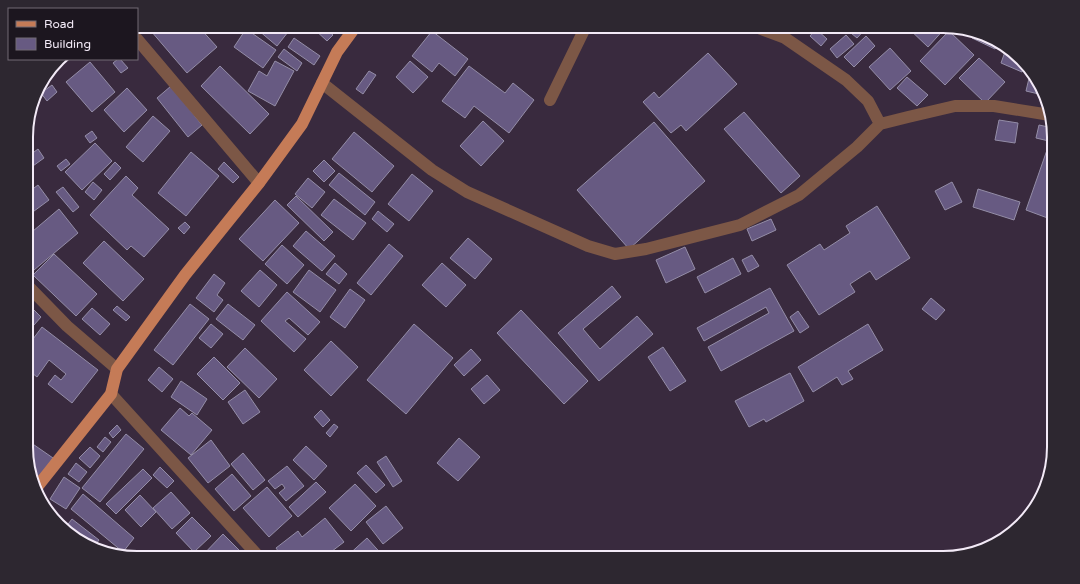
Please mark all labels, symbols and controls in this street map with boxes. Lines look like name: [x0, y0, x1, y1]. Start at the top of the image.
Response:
legend: [8, 8, 138, 60]
text: Road: [44, 17, 74, 31]
text: Building: [44, 37, 91, 51]

